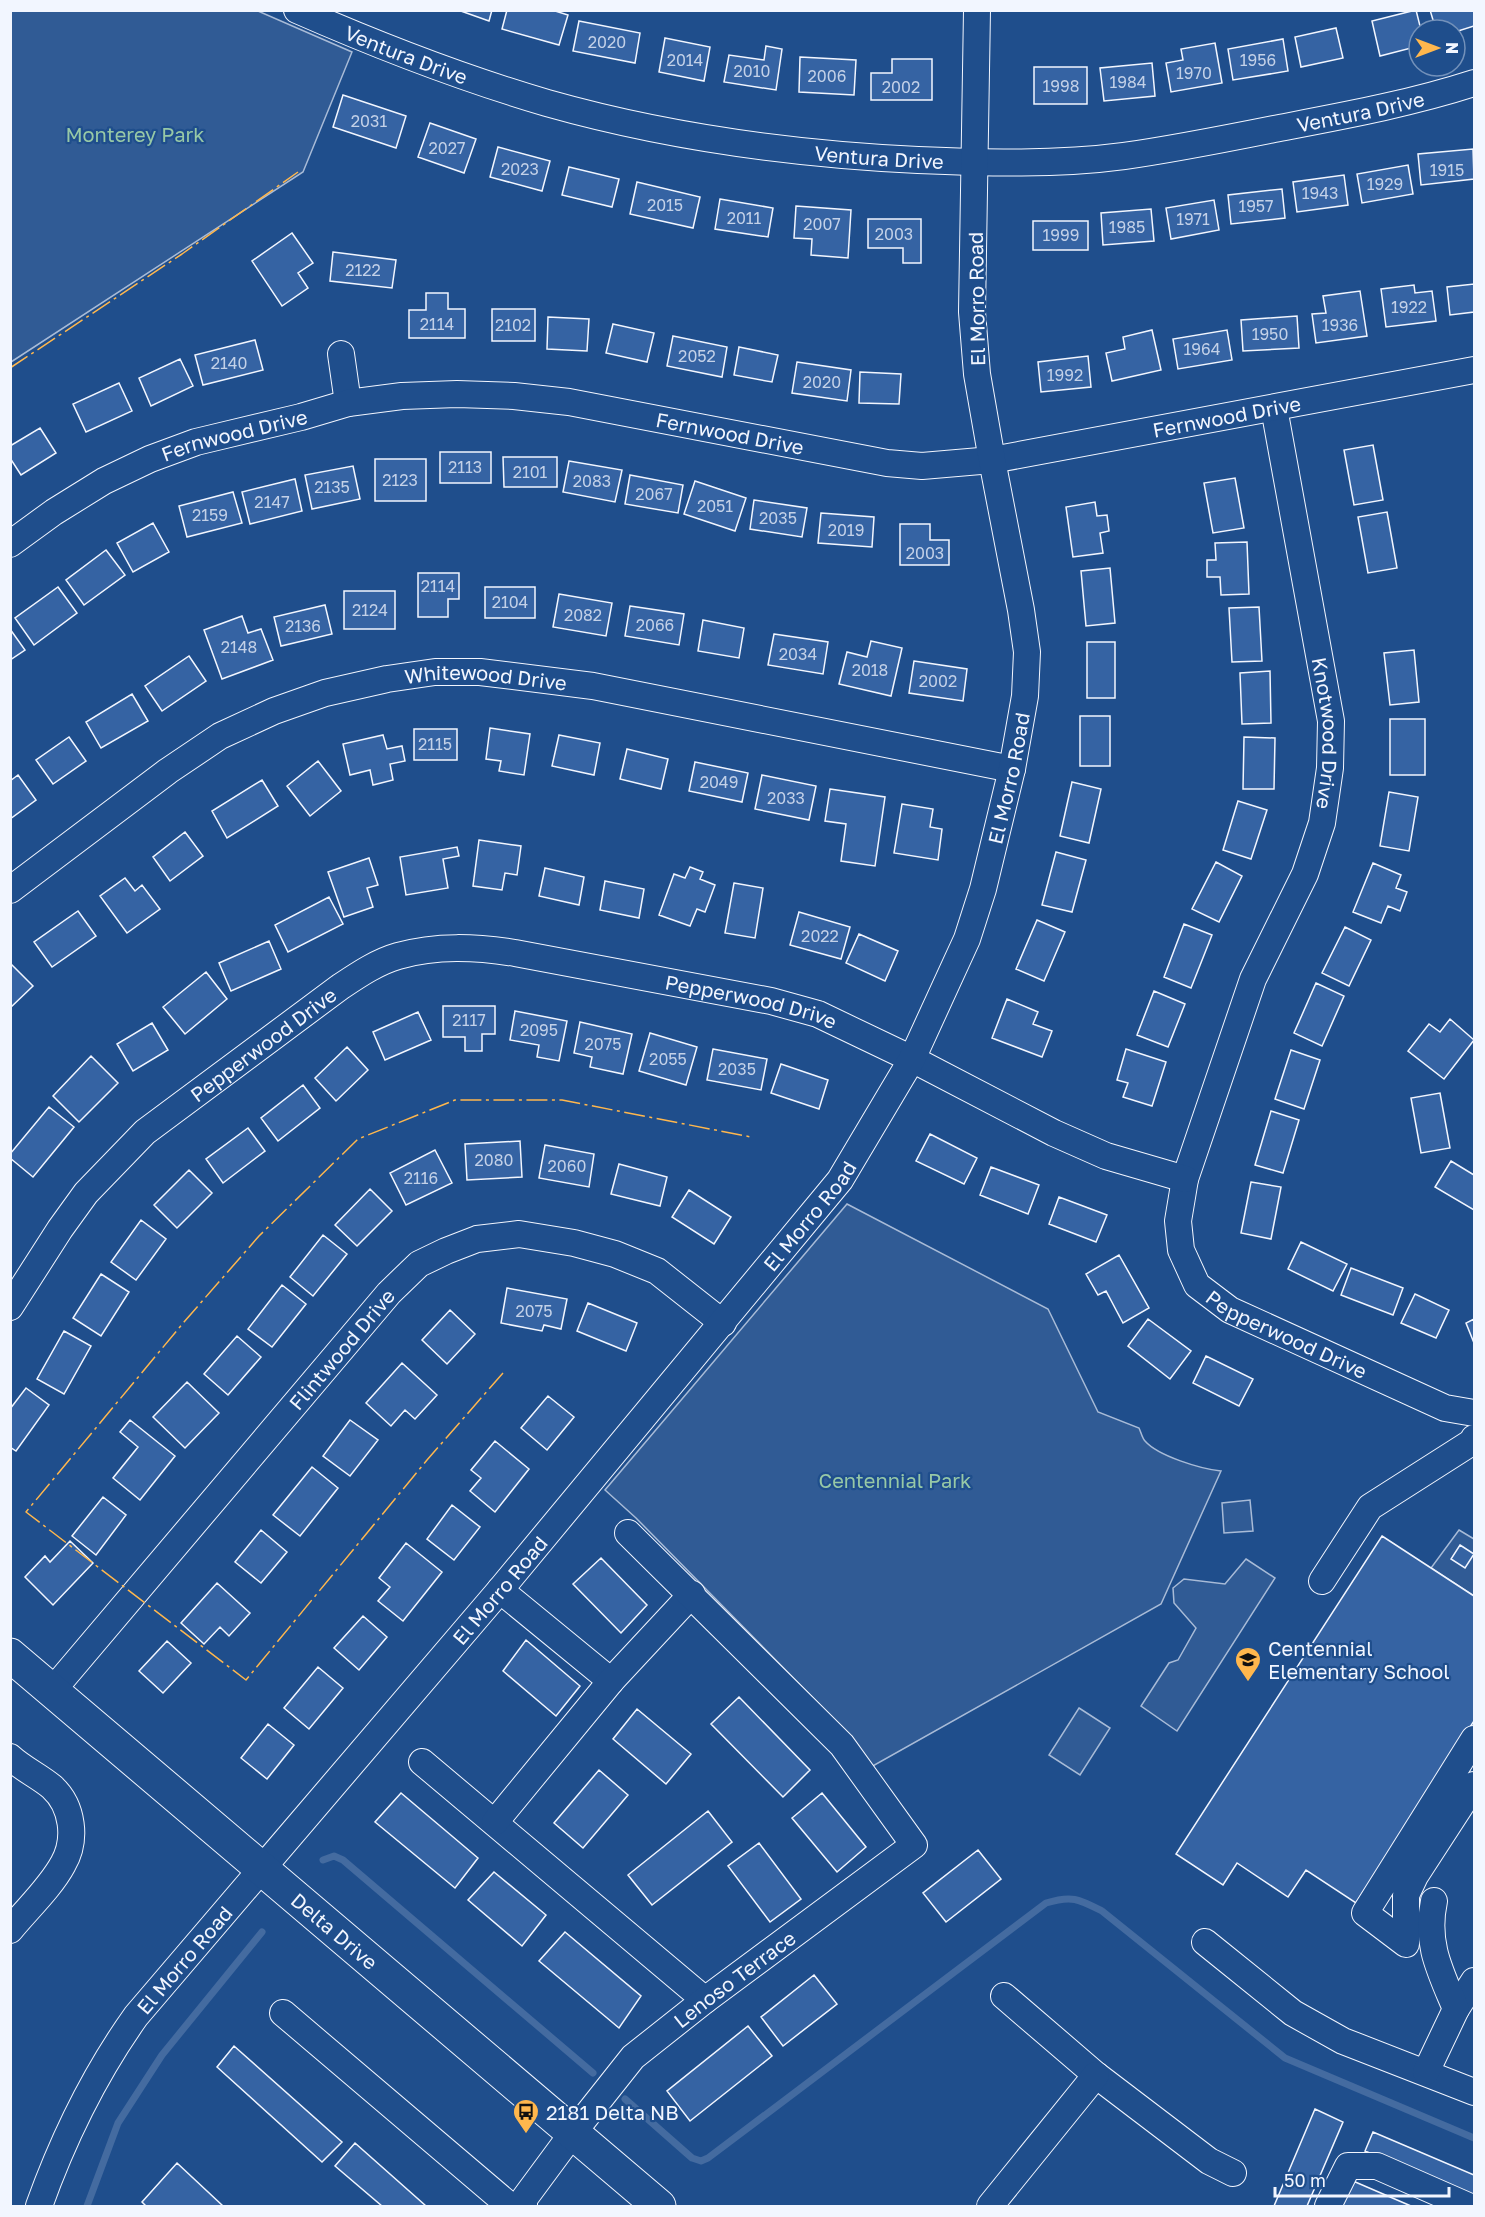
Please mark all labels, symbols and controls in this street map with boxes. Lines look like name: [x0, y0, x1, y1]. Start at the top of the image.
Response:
north arrow: [1407, 18, 1467, 78]
street label: Ventura Drive: [341, 20, 471, 89]
house number: 2020: [588, 32, 626, 52]
text: N: [1442, 42, 1462, 54]
house number: 2014: [667, 50, 703, 70]
house number: 1956: [1240, 50, 1276, 70]
house number: 2010: [734, 61, 770, 81]
house number: 1970: [1176, 63, 1212, 83]
house number: 2006: [808, 66, 846, 86]
house number: 1984: [1110, 72, 1146, 92]
house number: 1998: [1043, 76, 1079, 96]
house number: 2002: [882, 77, 920, 97]
street label: Ventura Drive: [1295, 86, 1427, 136]
house number: 2031: [351, 111, 387, 131]
park label: Monterey Park: [65, 122, 205, 146]
house number: 2027: [429, 138, 465, 158]
street label: Ventura Drive: [813, 140, 944, 173]
house number: 2023: [501, 159, 539, 179]
house number: 1915: [1430, 160, 1464, 180]
house number: 1929: [1367, 174, 1403, 194]
house number: 1943: [1302, 183, 1338, 203]
house number: 2015: [647, 195, 683, 215]
house number: 1957: [1238, 196, 1274, 216]
house number: 2011: [727, 208, 762, 228]
house number: 1971: [1176, 209, 1210, 229]
house number: 2007: [803, 214, 841, 234]
house number: 1985: [1109, 217, 1145, 237]
house number: 2003: [875, 224, 913, 244]
house number: 1999: [1043, 225, 1079, 245]
street label: El Morro Road: [963, 232, 989, 366]
house number: 2122: [345, 260, 381, 280]
house number: 1922: [1391, 297, 1427, 317]
house number: 2114: [420, 314, 454, 334]
house number: 2102: [495, 315, 531, 335]
house number: 1936: [1322, 315, 1358, 335]
house number: 1950: [1252, 324, 1288, 344]
house number: 1964: [1184, 339, 1220, 359]
house number: 2052: [678, 346, 716, 366]
house number: 2140: [211, 353, 247, 373]
house number: 1992: [1047, 365, 1083, 385]
house number: 2020: [803, 372, 841, 392]
street label: Fernwood Drive: [1151, 391, 1303, 442]
street label: Fernwood Drive: [158, 404, 310, 466]
street label: Fernwood Drive: [654, 407, 806, 459]
house number: 2113: [448, 457, 482, 477]
house number: 2101: [513, 462, 548, 482]
house number: 2123: [382, 470, 418, 490]
house number: 2083: [573, 471, 611, 491]
house number: 2135: [314, 477, 350, 497]
house number: 2067: [635, 484, 673, 504]
house number: 2147: [254, 492, 290, 512]
house number: 2051: [697, 496, 733, 516]
house number: 2159: [192, 505, 228, 525]
house number: 2035: [759, 508, 797, 528]
house number: 2019: [828, 520, 864, 540]
house number: 2003: [906, 543, 944, 563]
house number: 2114: [421, 576, 455, 596]
house number: 2104: [492, 592, 528, 612]
house number: 2124: [352, 600, 388, 620]
house number: 2082: [564, 605, 602, 625]
house number: 2066: [636, 615, 674, 635]
house number: 2136: [285, 616, 321, 636]
house number: 2148: [221, 637, 257, 657]
house number: 2034: [779, 644, 817, 664]
street label: Knotwood Drive: [1308, 655, 1343, 811]
street label: Whitewood Drive: [403, 660, 568, 695]
house number: 2018: [852, 660, 888, 680]
house number: 2002: [919, 671, 957, 691]
street label: El Morro Road: [982, 710, 1034, 847]
house number: 2115: [418, 734, 452, 754]
house number: 2049: [700, 772, 738, 792]
house number: 2033: [767, 788, 805, 808]
house number: 2022: [801, 926, 839, 946]
street label: Pepperwood Drive: [663, 969, 841, 1033]
street label: Pepperwood Drive: [185, 982, 341, 1106]
house number: 2117: [452, 1010, 486, 1030]
house number: 2095: [520, 1020, 558, 1040]
house number: 2075: [585, 1034, 621, 1054]
house number: 2055: [649, 1049, 687, 1069]
house number: 2035: [718, 1059, 756, 1079]
house number: 2080: [475, 1150, 513, 1170]
house number: 2060: [548, 1156, 586, 1176]
street label: El Morro Road: [758, 1157, 861, 1275]
house number: 2116: [404, 1168, 438, 1188]
street label: Flintwood Drive: [284, 1284, 399, 1414]
street label: Pepperwood Drive: [1202, 1284, 1371, 1383]
house number: 2075: [516, 1301, 552, 1321]
park label: Centennial Park: [819, 1468, 971, 1492]
street label: El Morro Road: [447, 1531, 552, 1649]
place label: Centennial Elementary School: [1268, 1636, 1450, 1683]
school or university icon: Centennial Elementary School: [1233, 1645, 1263, 1683]
street label: Delta Drive: [287, 1887, 383, 1974]
street label: El Morro Road: [131, 1901, 237, 2019]
street label: Lenoso Terrace: [669, 1925, 800, 2032]
bus stop icon: 2181 Delta NB: [511, 2097, 541, 2135]
place label: 2181 Delta NB: [546, 2100, 679, 2124]
scale bar: [1275, 2160, 1449, 2198]
text: 50 m: [1284, 2169, 1326, 2191]

